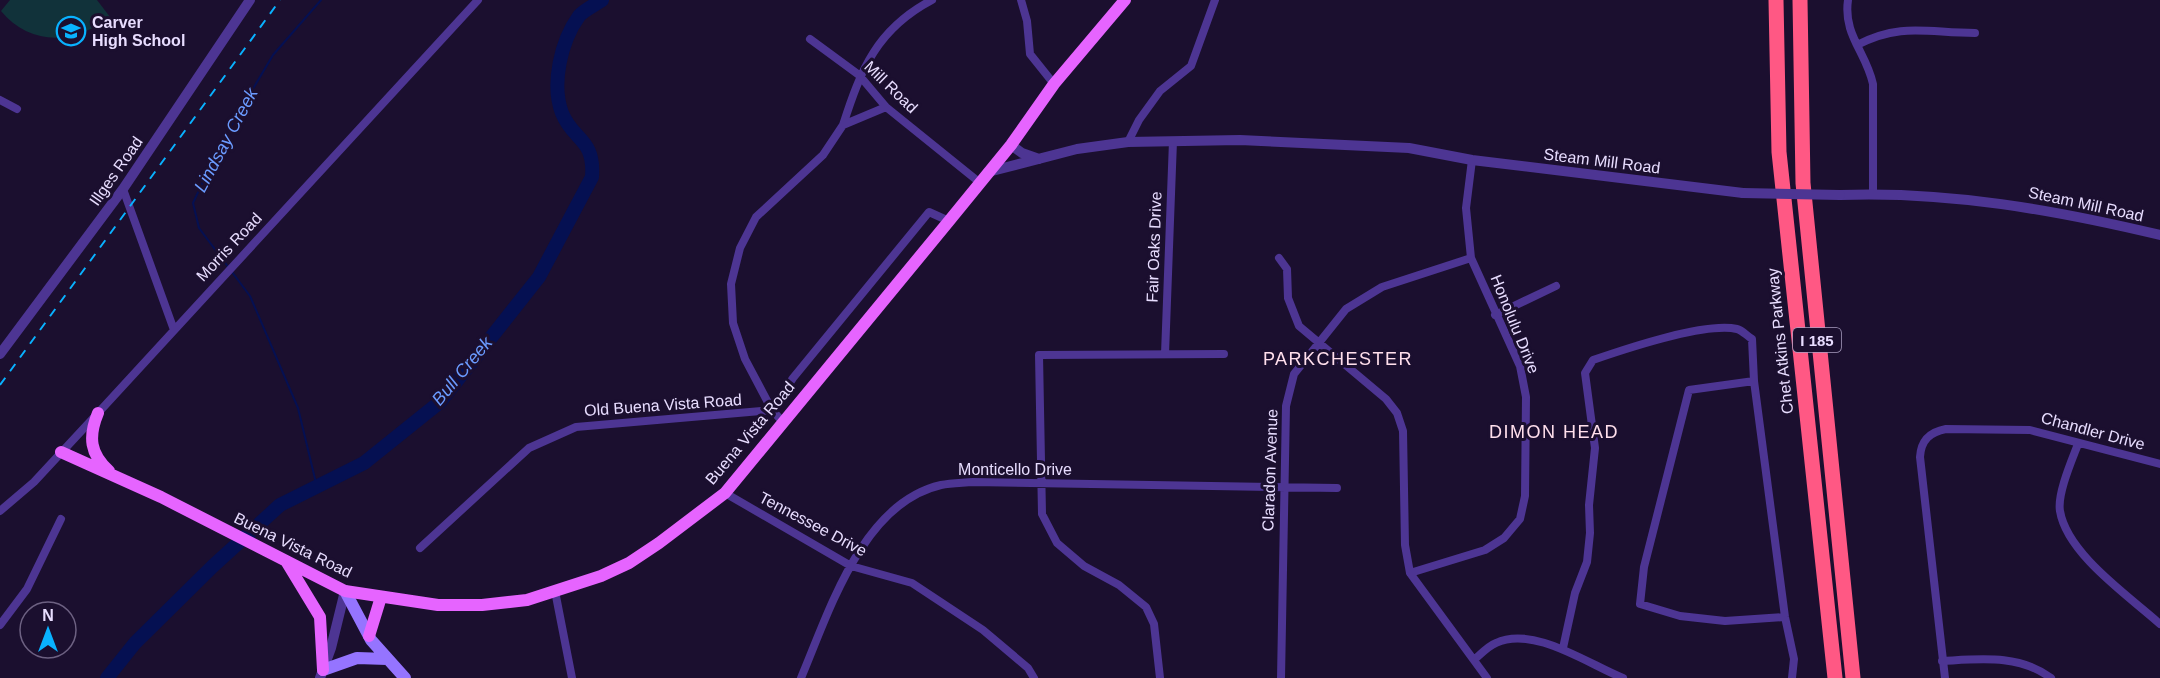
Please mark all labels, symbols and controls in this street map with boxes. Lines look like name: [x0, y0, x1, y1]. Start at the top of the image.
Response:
place label: Carver High School: [92, 14, 185, 49]
school or university icon: Carver High School: [55, 15, 87, 47]
street label: Mill Road: [861, 58, 921, 116]
water label: Lindsay Creek: [190, 84, 262, 195]
street label: Illges Road: [86, 133, 146, 209]
street label: Steam Mill Road: [1543, 145, 1661, 177]
street label: Steam Mill Road: [2027, 183, 2145, 225]
street label: Fair Oaks Drive: [1144, 191, 1164, 303]
street label: Morris Road: [193, 209, 265, 285]
street label: Chet Atkins Parkway: [1764, 267, 1796, 415]
street label: Honolulu Drive: [1487, 272, 1543, 376]
road number: I 185: [1793, 328, 1841, 352]
water label: Bull Creek: [428, 332, 497, 409]
district label: PARKCHESTER: [1263, 349, 1413, 369]
street label: Buena Vista Road: [702, 378, 798, 488]
street label: Old Buena Vista Road: [584, 391, 742, 419]
street label: Claradon Avenue: [1259, 408, 1281, 531]
street label: Chandler Drive: [2039, 409, 2147, 453]
district label: DIMON HEAD: [1489, 422, 1619, 442]
street label: Monticello Drive: [958, 461, 1072, 478]
street label: Tennessee Drive: [756, 489, 870, 560]
street label: Buena Vista Road: [231, 509, 355, 581]
north arrow: [18, 600, 78, 660]
text: N: [42, 607, 54, 624]

